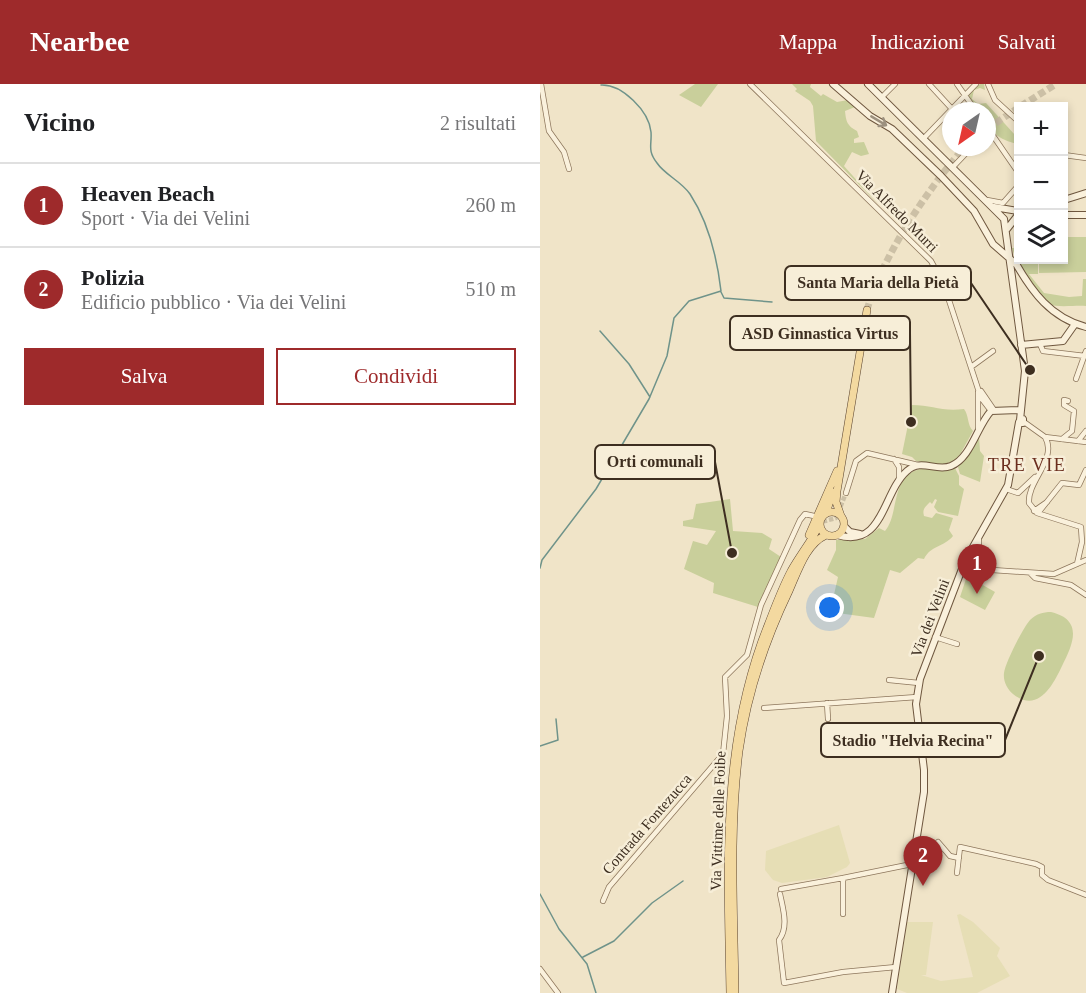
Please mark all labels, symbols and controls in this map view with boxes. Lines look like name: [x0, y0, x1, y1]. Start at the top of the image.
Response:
text: Nearbee: [30, 26, 130, 57]
text: Mappa: [779, 30, 837, 54]
text: Indicazioni: [870, 30, 965, 54]
text: Salvati: [998, 30, 1056, 54]
north arrow: [942, 102, 996, 156]
map controls: [1014, 102, 1068, 264]
button: +: [1014, 102, 1068, 156]
text: Vicino: [24, 108, 95, 137]
text: 2 risultati: [440, 112, 516, 134]
one-way arrow: [870, 116, 887, 128]
button: −: [1014, 156, 1068, 210]
street label: Via Alfredo Murri: [853, 167, 941, 255]
text: Heaven Beach: [81, 181, 215, 206]
text: 1: [39, 194, 49, 216]
text: 260 m: [465, 194, 516, 216]
text: Sport · Via dei Velini: [81, 207, 250, 229]
button: layers: [1014, 210, 1068, 264]
text: Polizia: [81, 265, 145, 290]
callout: Santa Maria della Pietà: [785, 266, 971, 300]
text: Santa Maria della Pietà: [797, 274, 959, 291]
text: 2: [39, 278, 49, 300]
text: 510 m: [465, 278, 516, 300]
text: Edificio pubblico · Via dei Velini: [81, 291, 346, 313]
callout: ASD Ginnastica Virtus: [730, 316, 910, 350]
text: ASD Ginnastica Virtus: [742, 325, 898, 342]
button: Salva: [24, 348, 264, 405]
button: Condividi: [276, 348, 516, 405]
callout: Orti comunali: [595, 445, 715, 479]
text: Orti comunali: [607, 453, 704, 470]
district label: TRE VIE: [988, 455, 1066, 475]
pin: 1: [958, 544, 996, 594]
street label: Via dei Velini: [908, 577, 952, 659]
your location: [815, 593, 844, 622]
callout: Stadio "Helvia Recina": [821, 723, 1005, 757]
text: Stadio "Helvia Recina": [833, 732, 993, 749]
street label: Via Vittime delle Foibe: [708, 750, 728, 891]
street label: Contrada Fontezucca: [599, 771, 695, 877]
pin: 2: [904, 836, 943, 886]

